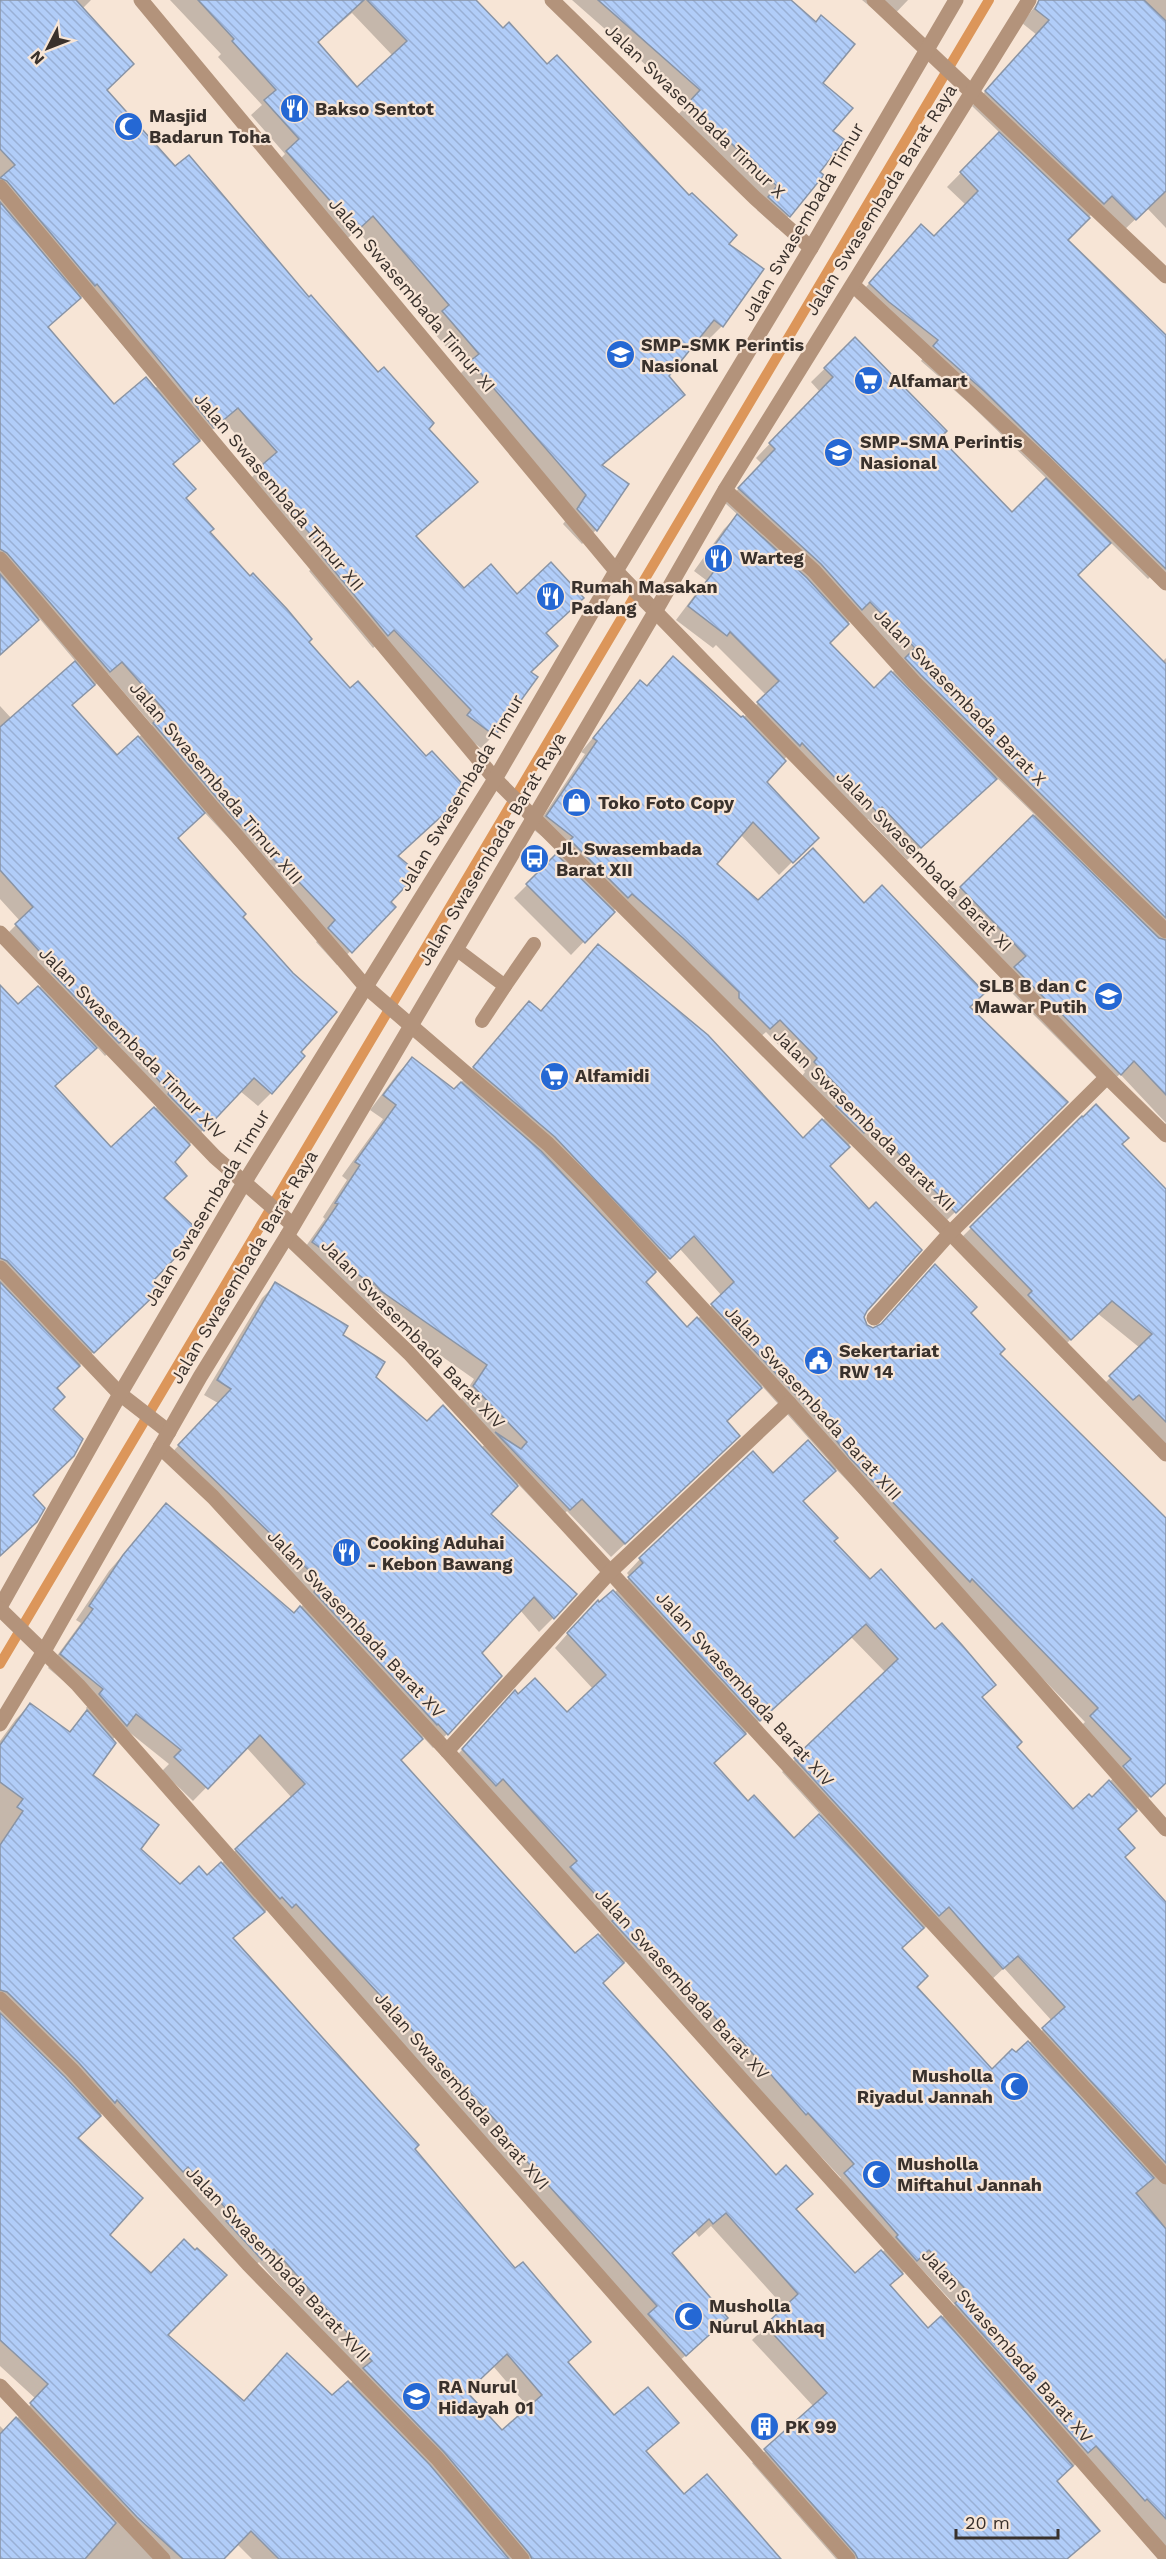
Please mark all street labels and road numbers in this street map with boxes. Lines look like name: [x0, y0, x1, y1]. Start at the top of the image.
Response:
street label: Jalan Swasembada Timur X: [601, 19, 790, 202]
street label: Jalan Swasembada Barat Raya: [800, 80, 961, 319]
street label: Jalan Swasembada Timur: [737, 119, 868, 325]
street label: Jalan Swasembada Timur XI: [325, 193, 500, 396]
street label: Jalan Swasembada Timur XII: [190, 388, 369, 595]
street label: Jalan Swasembada Barat X: [870, 604, 1051, 790]
street label: Jalan Swasembada Timur XIII: [125, 677, 307, 888]
street label: Jalan Swasembada Timur: [393, 691, 528, 895]
street label: Jalan Swasembada Barat Raya: [413, 728, 570, 969]
street label: Jalan Swasembada Barat XI: [832, 766, 1017, 956]
street label: Jalan Swasembada Timur XIV: [35, 942, 230, 1143]
street label: Jalan Swasembada Barat XII: [769, 1024, 960, 1215]
street label: Jalan Swasembada Timur: [139, 1106, 274, 1310]
street label: Jalan Swasembada Barat Raya: [165, 1146, 322, 1387]
street label: Jalan Swasembada Barat XIV: [317, 1234, 510, 1433]
street label: Jalan Swasembada Barat XIII: [720, 1301, 906, 1504]
street label: Jalan Swasembada Barat XV: [263, 1525, 450, 1723]
street label: Jalan Swasembada Barat XIV: [652, 1587, 839, 1791]
street label: Jalan Swasembada Barat XV: [591, 1884, 774, 2084]
street label: Jalan Swasembada Barat XVI: [371, 1987, 554, 2194]
street label: Jalan Swasembada Barat XVII: [182, 2161, 375, 2366]
street label: Jalan Swasembada Barat XV: [917, 2244, 1098, 2447]

